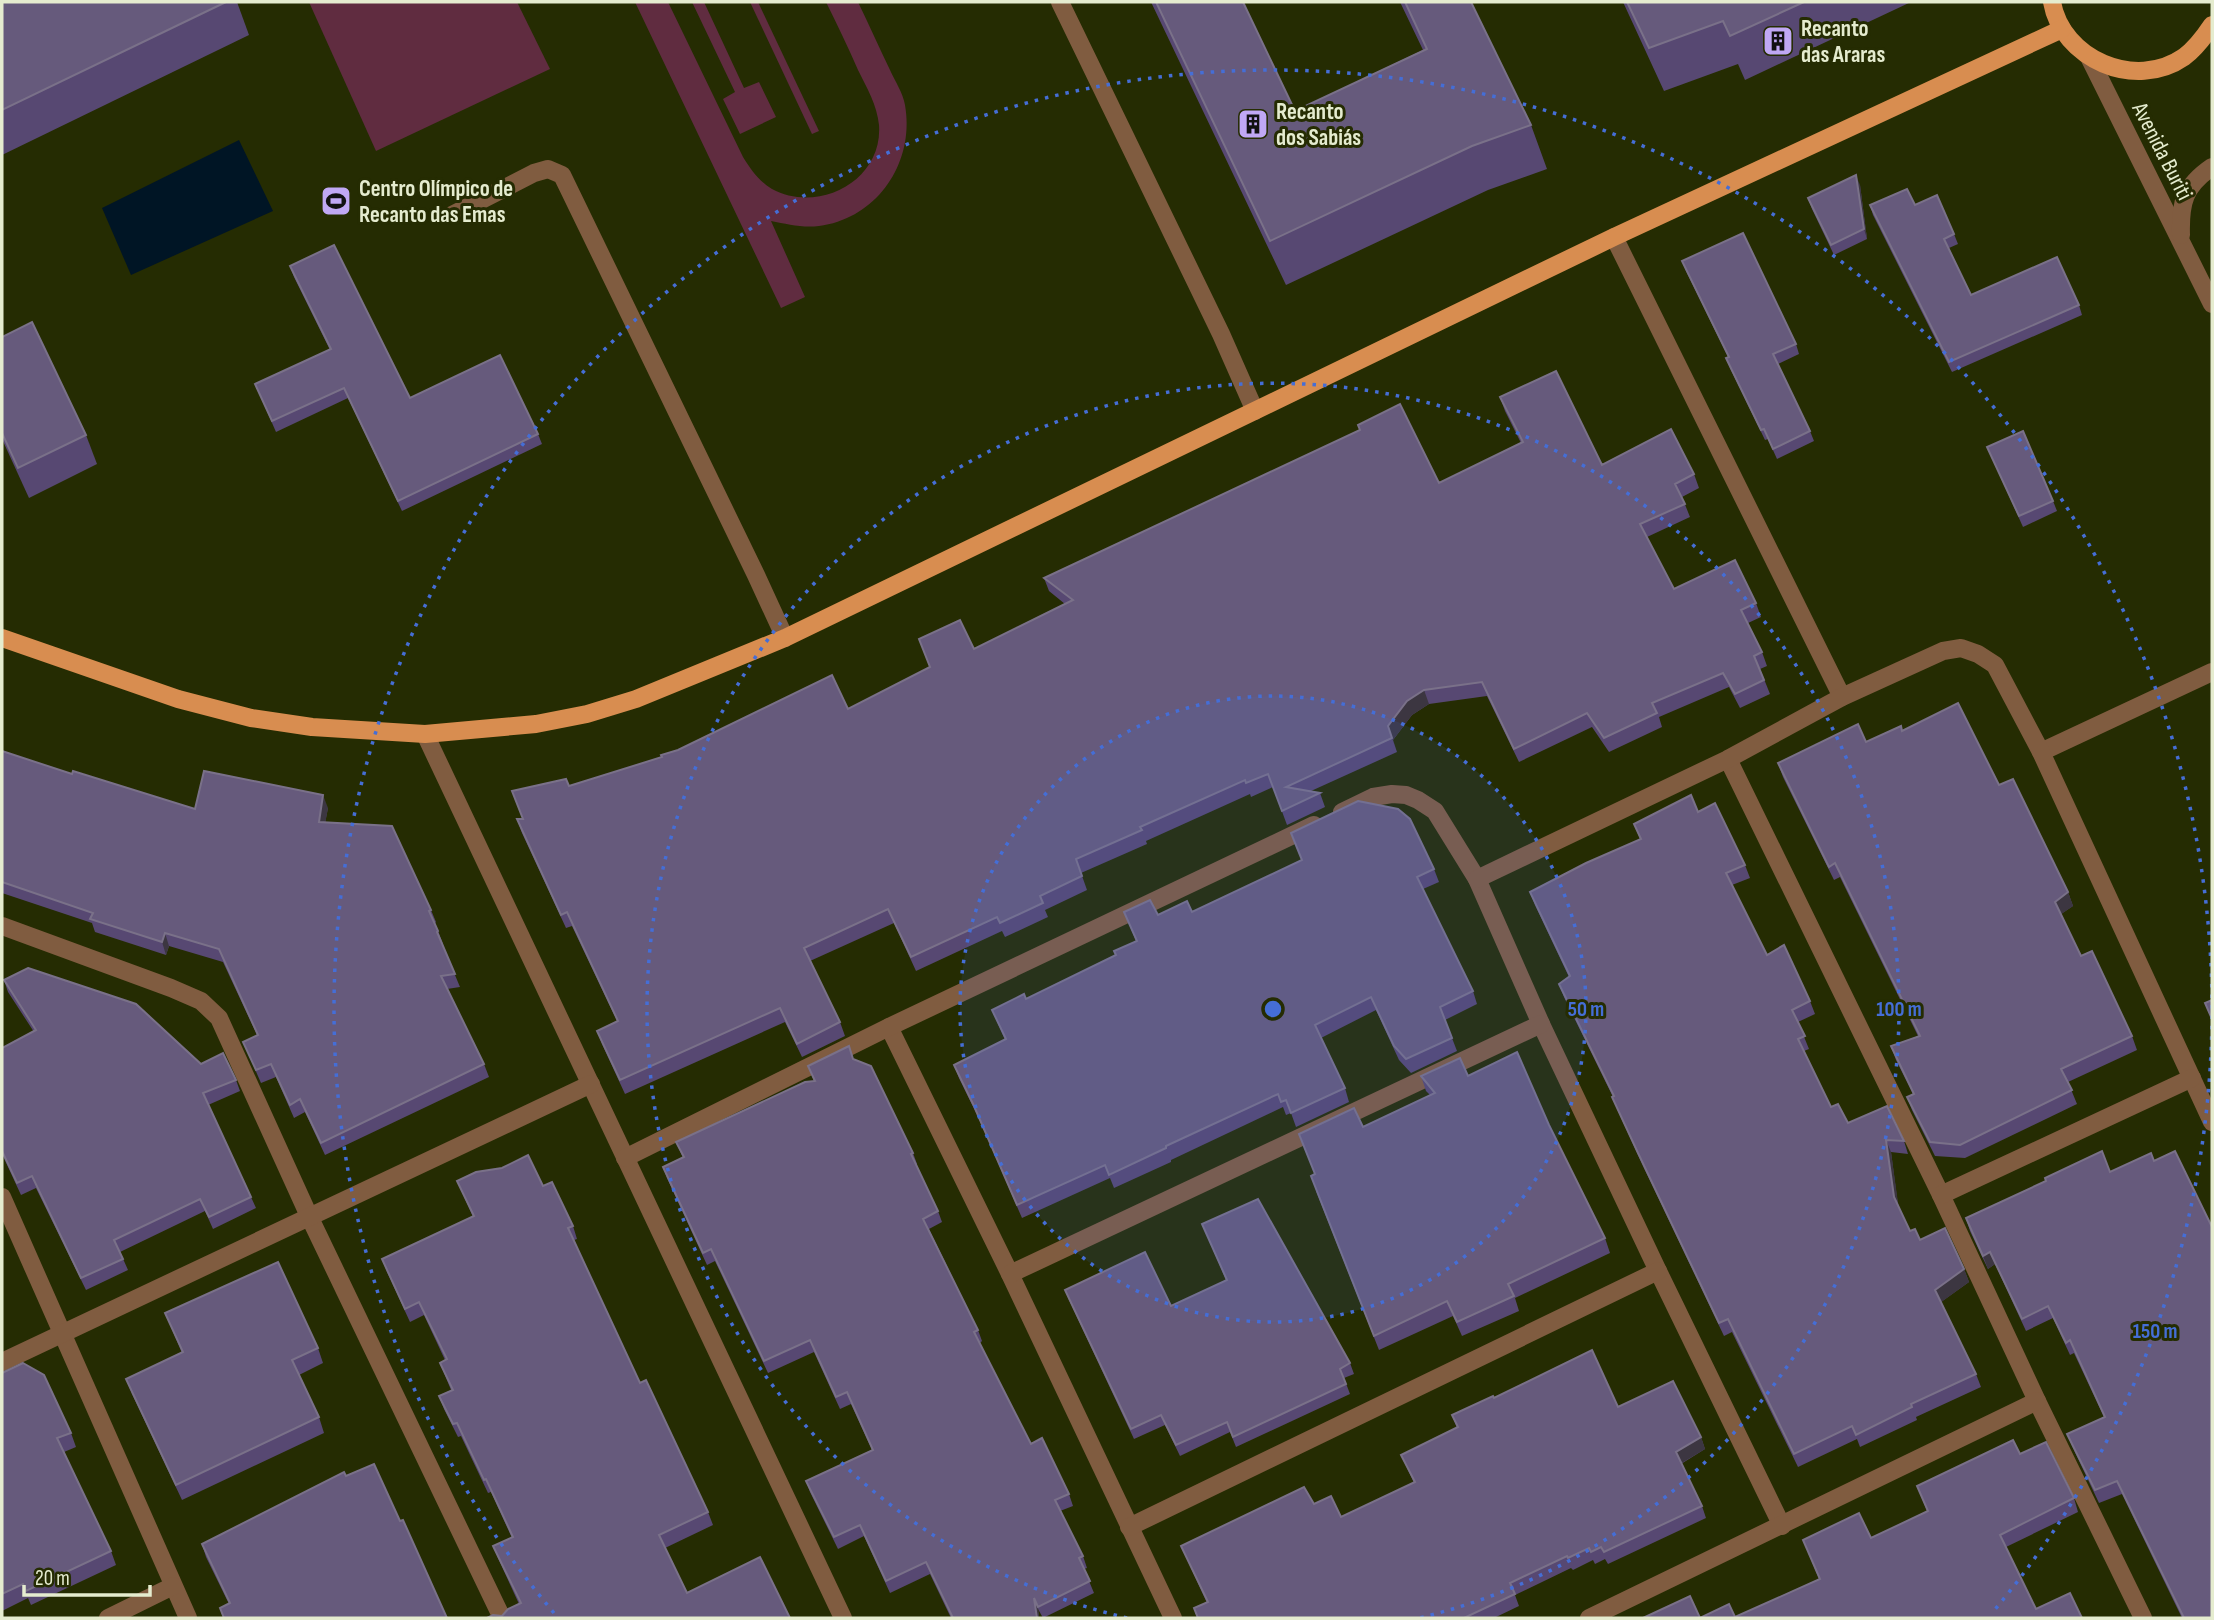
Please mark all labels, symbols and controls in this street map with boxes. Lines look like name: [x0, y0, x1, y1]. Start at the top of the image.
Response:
place label: Recanto das Araras: [1801, 15, 1886, 69]
building icon: Recanto das Araras: [1761, 24, 1795, 58]
street label: Avenida Buriti: [2125, 97, 2199, 205]
place label: Recanto dos Sabiás: [1276, 98, 1361, 152]
building icon: Recanto dos Sabiás: [1236, 107, 1270, 141]
place label: Centro Olímpico de Recanto das Emas: [359, 175, 513, 229]
sports icon: Centro Olímpico de Recanto das Emas: [319, 184, 353, 218]
centre of rings: [1261, 997, 1285, 1021]
text: 50 m: [1568, 997, 1604, 1022]
text: 100 m: [1876, 997, 1922, 1022]
text: 150 m: [2133, 1319, 2177, 1344]
scale bar: [24, 1554, 150, 1598]
text: 20 m: [35, 1566, 70, 1591]

